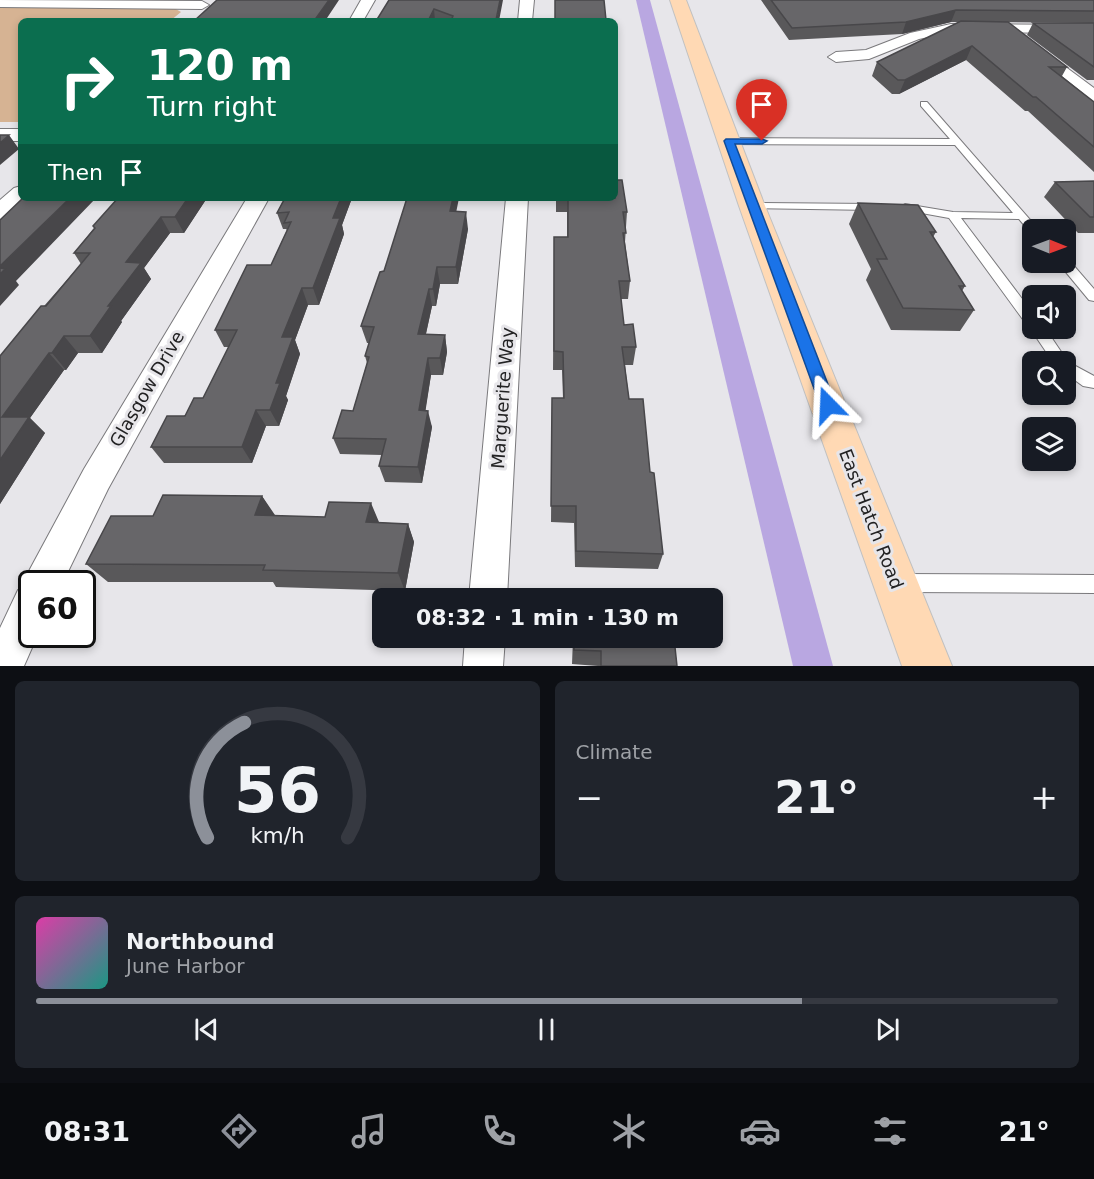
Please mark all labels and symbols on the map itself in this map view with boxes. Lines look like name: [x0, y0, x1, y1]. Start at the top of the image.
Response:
pin: [736, 79, 787, 141]
north arrow: [1022, 219, 1076, 273]
street label: Marguerite Way: [487, 326, 518, 470]
street label: Glasgow Drive: [105, 327, 188, 450]
position arrow: [796, 373, 860, 437]
street label: East Hatch Road: [835, 446, 908, 592]
speed limit sign: 60: [18, 570, 96, 648]

